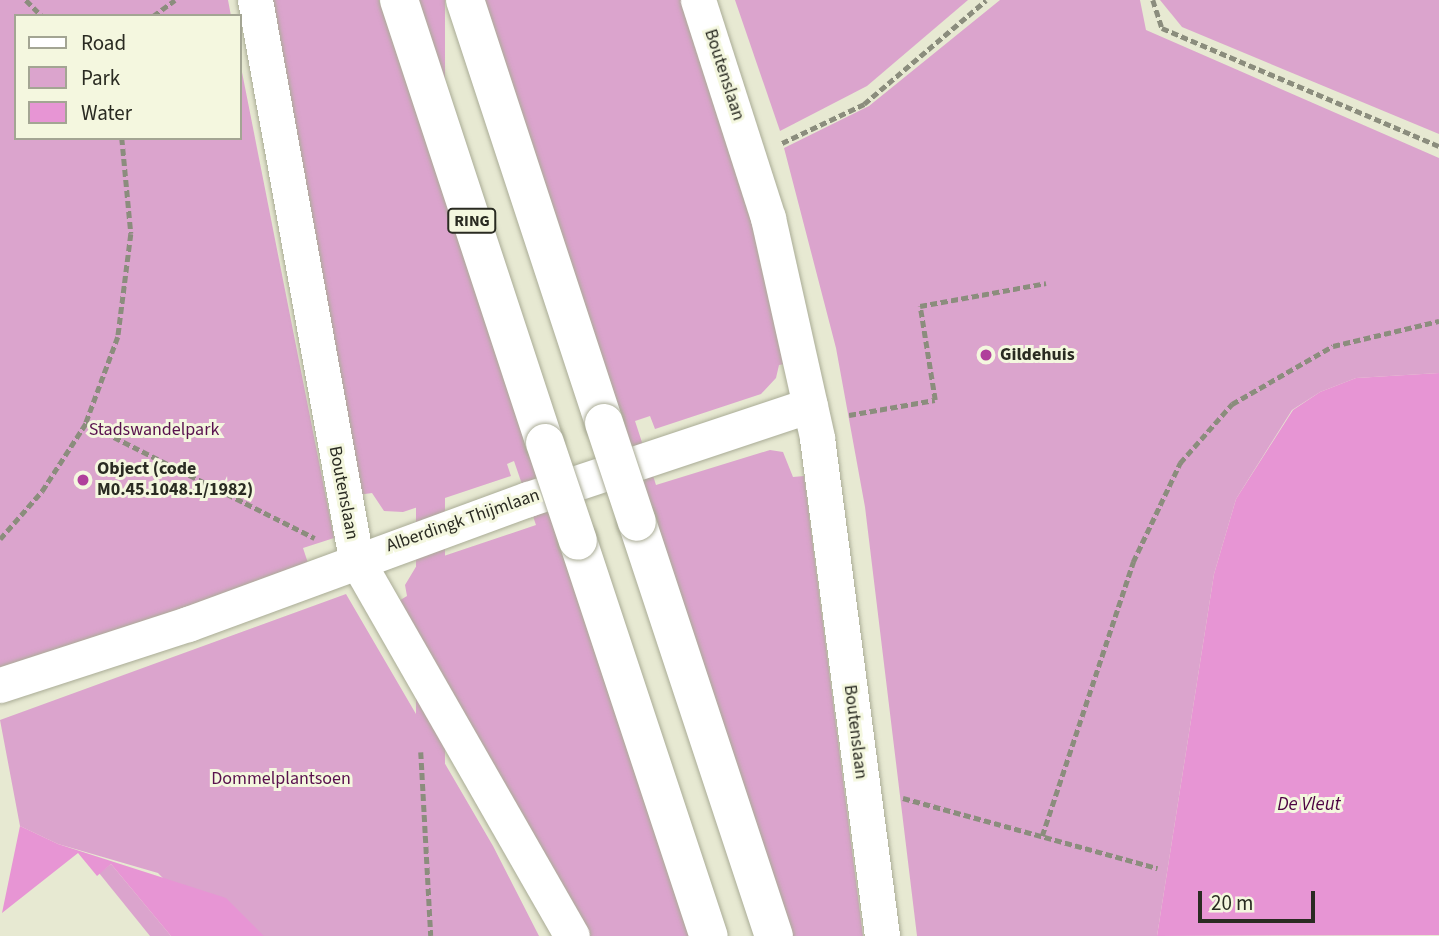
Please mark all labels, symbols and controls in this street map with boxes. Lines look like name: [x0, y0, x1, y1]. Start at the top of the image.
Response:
legend: [14, 14, 242, 140]
street label: Boutenslaan: [699, 27, 749, 123]
text: Road: [81, 28, 126, 58]
text: Park: [81, 63, 120, 93]
text: Water: [81, 98, 132, 128]
road number: RING: [446, 209, 498, 234]
place label: Gildehuis: [1000, 344, 1075, 366]
marker: Gildehuis: [978, 347, 994, 363]
park label: Stadswandelpark: [89, 419, 219, 441]
street label: Boutenslaan: [323, 444, 363, 542]
place label: Object (code M0.45.1048.1/1982): [97, 459, 253, 502]
marker: Object (code M0.45.1048.1/1982): [75, 472, 91, 488]
street label: Alberdingk Thijmlaan: [383, 485, 543, 557]
street label: Boutenslaan: [838, 684, 872, 780]
park label: Dommelplantsoen: [211, 768, 351, 790]
water label: De Vleut: [1277, 794, 1341, 816]
scale bar: [1201, 876, 1318, 920]
text: 20 m: [1211, 888, 1253, 918]

